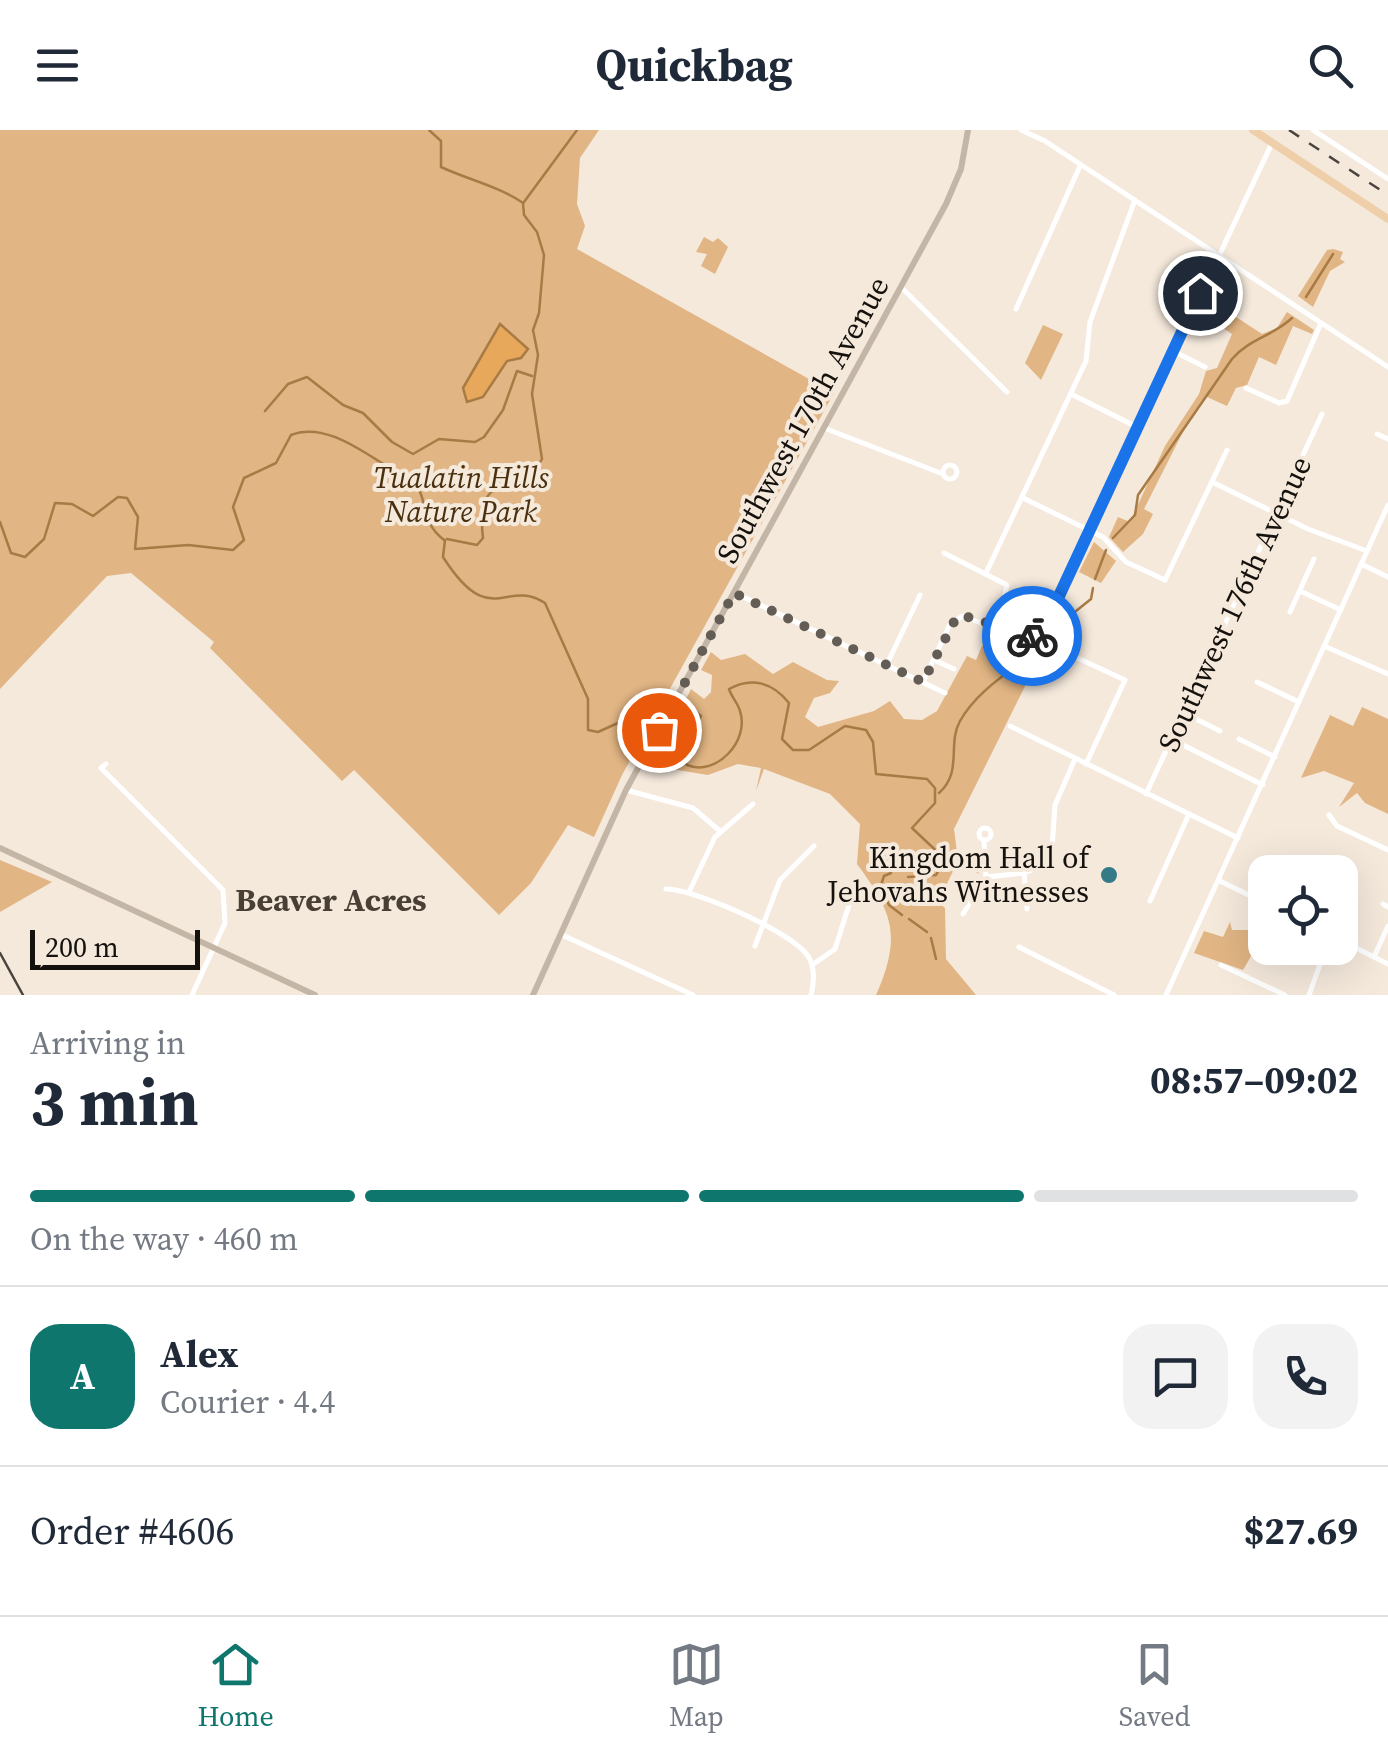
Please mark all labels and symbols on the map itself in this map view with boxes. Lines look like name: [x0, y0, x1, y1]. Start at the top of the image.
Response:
pin: [1158, 251, 1243, 336]
street label: Southwest 170th Avenue: [707, 269, 898, 570]
street label: Southwest 176th Avenue: [1148, 449, 1321, 758]
park label: Tualatin Hills Nature Park: [374, 457, 549, 532]
courier: [982, 586, 1082, 686]
pin: [617, 688, 702, 773]
place label: Kingdom Hall of Jehovahs Witnesses: [826, 837, 1091, 912]
marker: Kingdom Hall of Jehovahs Witnesses: [1098, 864, 1120, 886]
district label: Beaver Acres: [235, 878, 427, 922]
scale bar: [30, 925, 200, 970]

